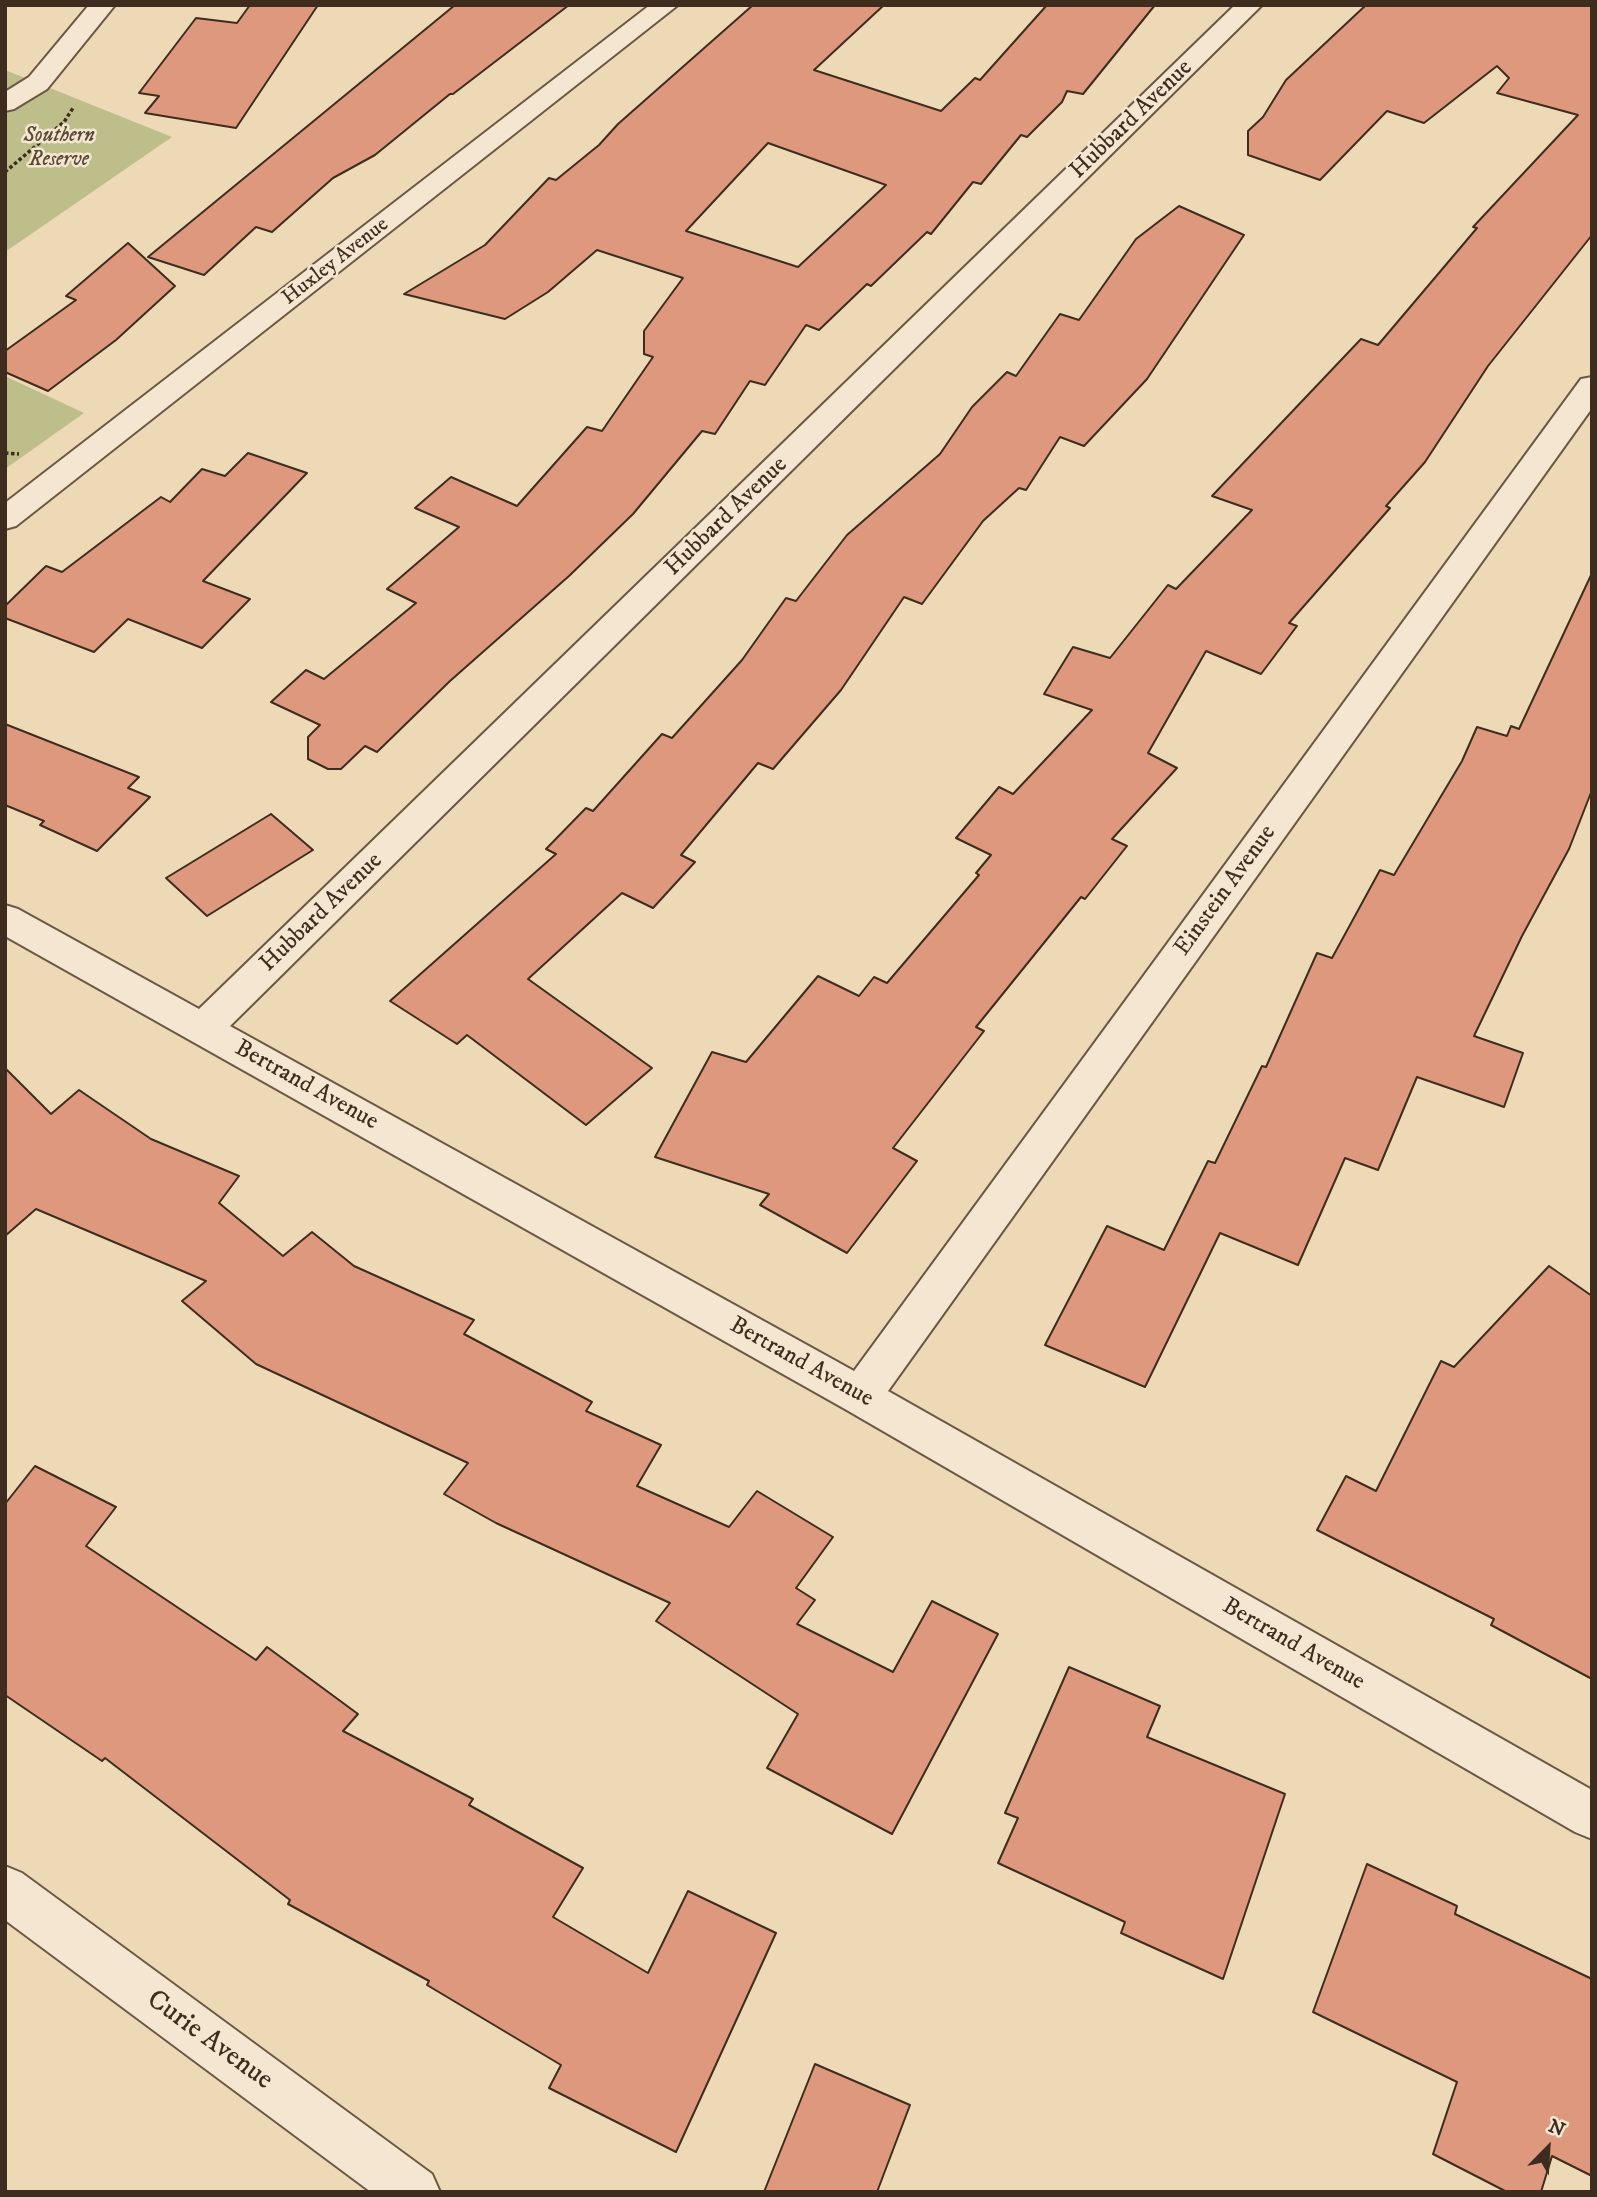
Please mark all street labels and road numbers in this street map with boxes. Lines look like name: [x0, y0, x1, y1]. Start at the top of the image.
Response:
street label: Hubbard Avenue: [1065, 54, 1199, 186]
street label: Huxley Avenue: [278, 213, 394, 311]
street label: Hubbard Avenue: [660, 451, 794, 583]
street label: Einstein Avenue: [1169, 820, 1283, 962]
street label: Hubbard Avenue: [255, 847, 389, 979]
street label: Bertrand Avenue: [229, 1035, 383, 1137]
street label: Bertrand Avenue: [724, 1312, 878, 1414]
street label: Bertrand Avenue: [1217, 1593, 1369, 1697]
street label: Curie Avenue: [139, 1984, 279, 2098]

